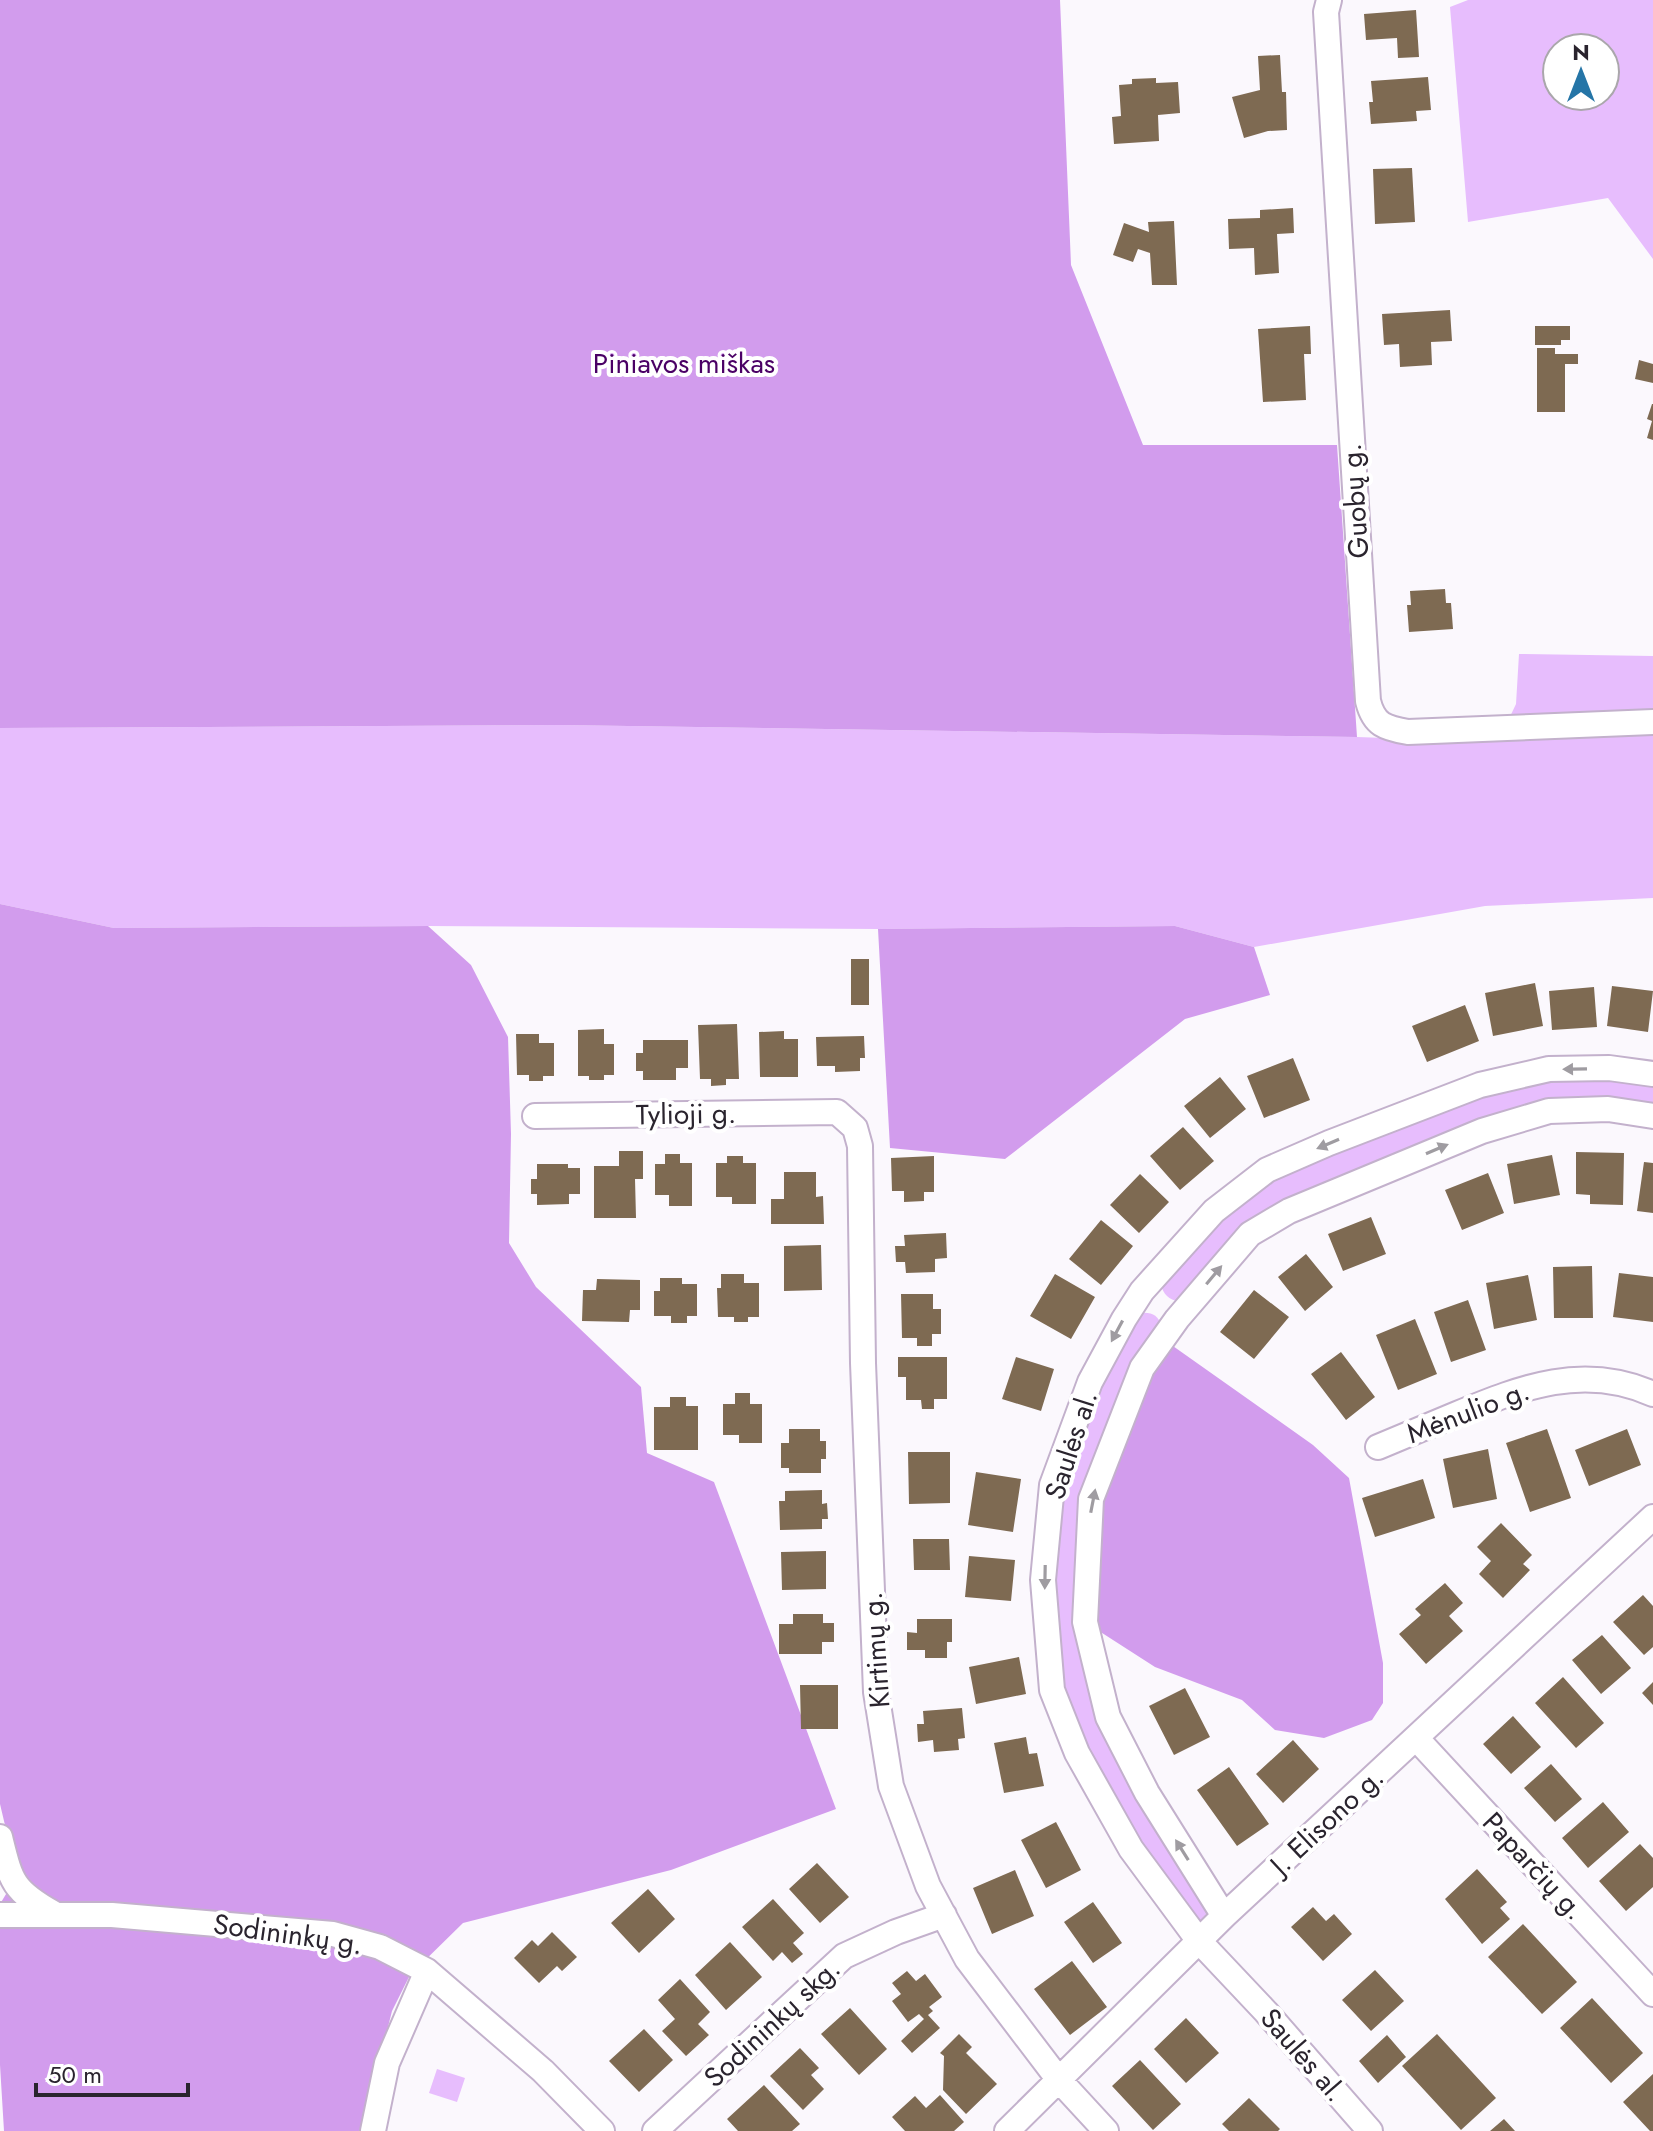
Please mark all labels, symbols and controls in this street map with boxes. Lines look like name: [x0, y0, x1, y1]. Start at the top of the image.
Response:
north arrow: [1541, 32, 1621, 112]
text: N: [1572, 36, 1590, 68]
park label: Piniavos miškas: [593, 343, 775, 384]
street label: Guobų g.: [1331, 442, 1379, 560]
one-way arrow: [1562, 1062, 1587, 1075]
street label: Tylioji g.: [635, 1093, 737, 1135]
one-way arrow: [1316, 1137, 1340, 1150]
one-way arrow: [1425, 1143, 1449, 1156]
one-way arrow: [1205, 1265, 1222, 1285]
one-way arrow: [1111, 1319, 1124, 1342]
street label: Mėnulio g.: [1401, 1370, 1535, 1454]
street label: Saulės al.: [1034, 1385, 1108, 1505]
one-way arrow: [1087, 1488, 1100, 1513]
one-way arrow: [1038, 1565, 1051, 1590]
street label: Kirtimų g.: [852, 1591, 900, 1709]
street label: J. Elisono g.: [1258, 1758, 1393, 1887]
street label: Paparčių g.: [1473, 1803, 1595, 1929]
one-way arrow: [1175, 1839, 1190, 1860]
street label: Sodininkų g.: [211, 1903, 365, 1965]
street label: Sodininkų skg.: [695, 1949, 849, 2097]
street label: Saulės al.: [1251, 1999, 1355, 2111]
scale bar: [36, 2047, 188, 2097]
text: 50 m: [48, 2057, 102, 2092]

